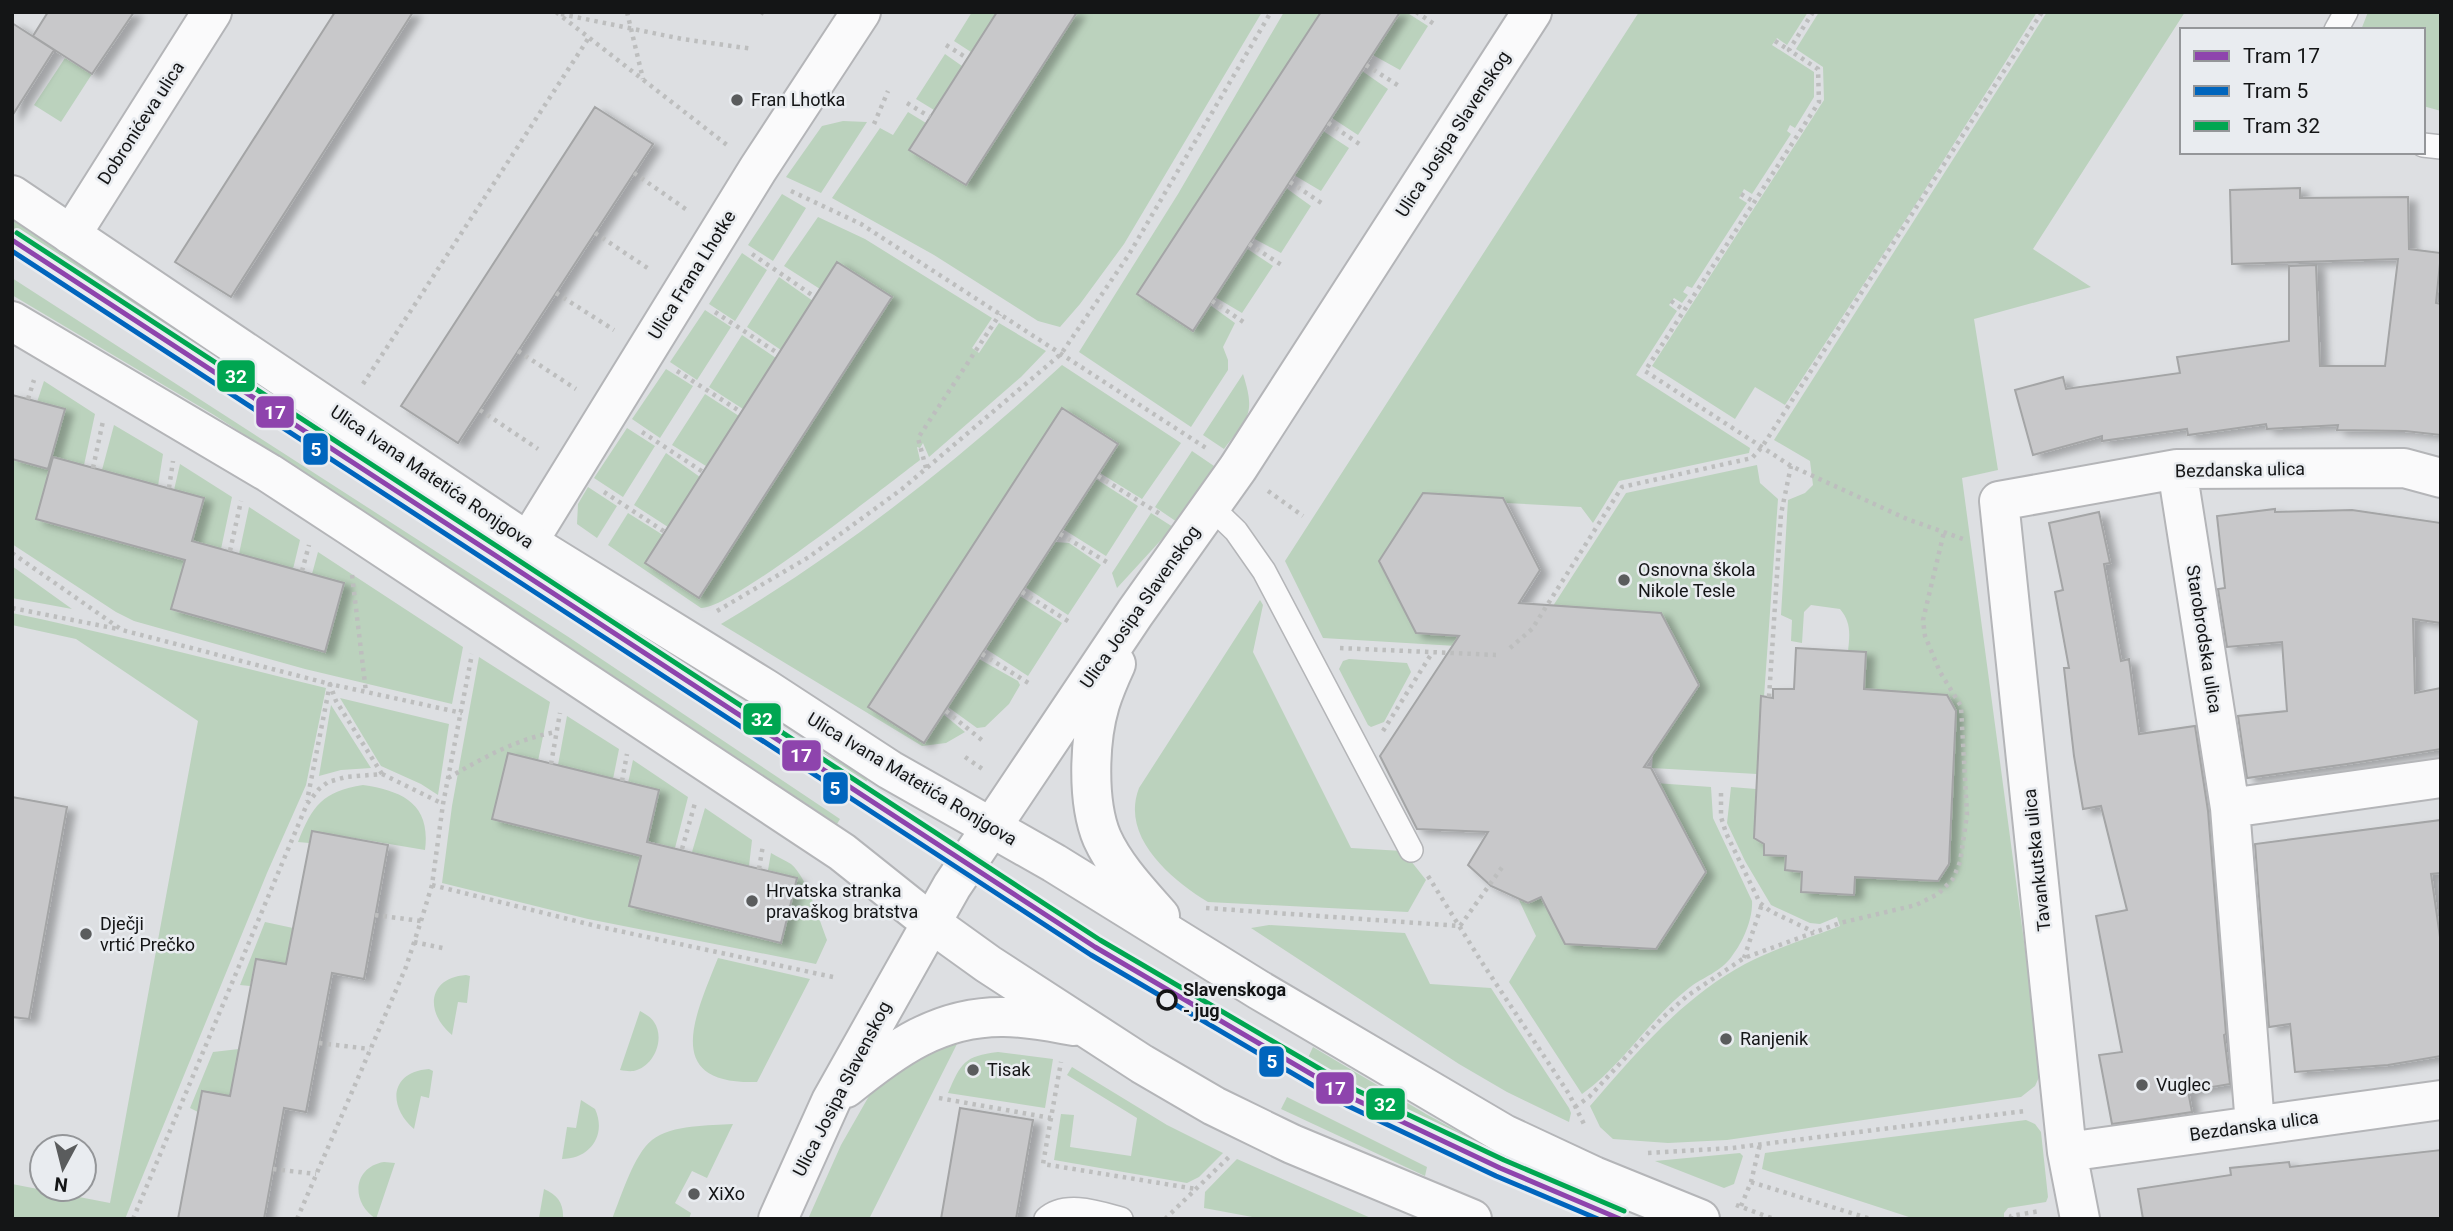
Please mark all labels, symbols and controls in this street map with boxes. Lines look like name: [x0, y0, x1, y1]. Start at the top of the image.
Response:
legend: [2180, 28, 2425, 154]
text: Tram 17: [2243, 44, 2320, 68]
street label: Ulica Josipa Slavenskog: [1391, 47, 1514, 221]
street label: Dobronićeva ulica: [93, 57, 188, 188]
text: Tram 5: [2243, 79, 2308, 103]
place label: Fran Lhotka: [751, 89, 845, 110]
marker: Fran Lhotka: [729, 92, 745, 108]
text: Tram 32: [2243, 114, 2320, 138]
street label: Ulica Frana Lhotke: [644, 206, 740, 343]
line badge: 32: [216, 359, 256, 393]
text: 32: [225, 365, 247, 388]
line badge: 17: [255, 395, 295, 429]
text: 17: [264, 401, 286, 424]
street label: Ulica Ivana Matetića Ronjgova: [327, 401, 538, 553]
line badge: 5: [302, 432, 329, 466]
text: 5: [311, 438, 322, 461]
street label: Bezdanska ulica: [2175, 458, 2305, 481]
street label: Ulica Josipa Slavenskog: [1075, 521, 1204, 692]
place label: Osnovna škola Nikole Tesle: [1638, 559, 1756, 601]
street label: Starobrodska ulica: [2182, 563, 2227, 714]
marker: Osnovna škola Nikole Tesle: [1616, 572, 1632, 588]
line badge: 32: [742, 702, 782, 736]
text: 32: [751, 708, 773, 731]
street label: Ulica Ivana Matetića Ronjgova: [804, 708, 1021, 850]
line badge: 17: [781, 739, 822, 772]
text: 17: [790, 744, 812, 767]
line badge: 5: [822, 771, 849, 805]
text: 5: [830, 777, 841, 800]
street label: Tavankutska ulica: [2019, 788, 2054, 932]
place label: Hrvatska stranka pravaškog bratstva: [766, 880, 918, 922]
marker: Hrvatska stranka pravaškog bratstva: [744, 893, 760, 909]
place label: Dječji vrtić Prečko: [100, 913, 195, 955]
marker: Dječji vrtić Prečko: [78, 926, 94, 942]
place label: Slavenskoga - jug: [1183, 979, 1286, 1021]
marker: Slavenskoga - jug: [1157, 990, 1177, 1010]
street label: Ulica Josipa Slavenskog: [788, 998, 895, 1180]
place label: Ranjenik: [1740, 1028, 1809, 1049]
marker: Ranjenik: [1718, 1031, 1734, 1047]
line badge: 5: [1258, 1045, 1285, 1078]
text: 5: [1267, 1050, 1278, 1073]
place label: Tisak: [987, 1059, 1031, 1080]
marker: Tisak: [965, 1062, 981, 1078]
line badge: 17: [1315, 1071, 1355, 1105]
place label: Vuglec: [2156, 1074, 2211, 1095]
text: 17: [1324, 1077, 1346, 1100]
marker: Vuglec: [2134, 1077, 2150, 1093]
line badge: 32: [1365, 1087, 1406, 1121]
text: 32: [1374, 1093, 1396, 1116]
street label: Bezdanska ulica: [2188, 1106, 2320, 1145]
north arrow: [28, 1133, 98, 1203]
text: N: [53, 1172, 69, 1197]
place label: XiXo: [708, 1183, 745, 1204]
marker: XiXo: [686, 1186, 702, 1202]

